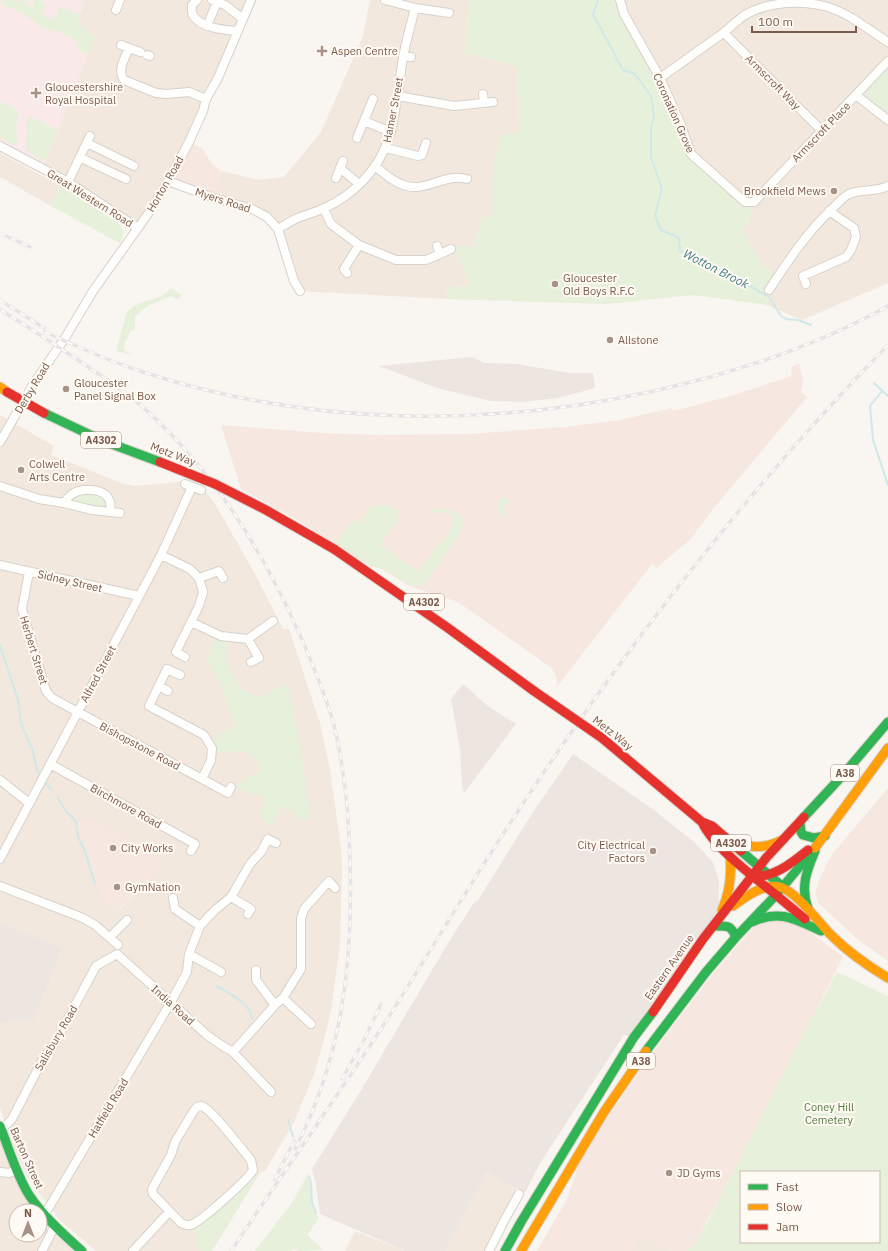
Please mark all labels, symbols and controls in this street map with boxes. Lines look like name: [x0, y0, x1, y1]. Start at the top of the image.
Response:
scale bar: [752, 8, 856, 34]
text: 100 m: [758, 14, 793, 29]
place label: Aspen Centre: [331, 44, 398, 58]
marker: Aspen Centre: [316, 45, 328, 57]
street label: Armscroft Way: [742, 51, 804, 113]
street label: Coronation Grove: [650, 71, 698, 155]
street label: Hamer Street: [380, 76, 406, 144]
place label: Gloucestershire Royal Hospital: [45, 80, 123, 107]
marker: Gloucestershire Royal Hospital: [30, 87, 42, 99]
street label: Armscroft Place: [789, 99, 853, 165]
street label: Horton Road: [143, 154, 187, 214]
street label: Great Western Road: [44, 166, 136, 230]
street label: Myers Road: [193, 184, 253, 216]
place label: Brookfield Mews: [744, 184, 826, 198]
marker: Brookfield Mews: [829, 186, 839, 196]
water label: Wotton Brook: [681, 246, 752, 292]
place label: Gloucester Old Boys R.F.C: [563, 271, 634, 298]
marker: Gloucester Old Boys R.F.C: [550, 279, 560, 289]
place label: Allstone: [618, 333, 659, 347]
marker: Allstone: [605, 335, 615, 345]
street label: Derby Road: [11, 360, 53, 416]
place label: Gloucester Panel Signal Box: [74, 376, 156, 403]
marker: Gloucester Panel Signal Box: [61, 384, 71, 394]
road number: A4302: [81, 432, 121, 448]
street label: Metz Way: [148, 439, 198, 469]
place label: Colwell Arts Centre: [29, 457, 85, 484]
marker: Colwell Arts Centre: [16, 465, 26, 475]
street label: Sidney Street: [36, 567, 104, 595]
road number: A4302: [404, 594, 444, 610]
street label: Herbert Street: [17, 614, 51, 686]
street label: Alfred Street: [77, 643, 119, 705]
street label: Metz Way: [590, 713, 636, 753]
street label: Bishopstone Road: [97, 719, 183, 773]
road number: A38: [831, 765, 859, 781]
street label: Birchmore Road: [88, 781, 164, 831]
road number: A4302: [711, 835, 751, 851]
place label: City Electrical Factors: [577, 838, 645, 865]
place label: City Works: [121, 841, 173, 855]
marker: City Works: [108, 843, 118, 853]
marker: City Electrical Factors: [648, 846, 658, 856]
place label: GymNation: [125, 880, 180, 894]
marker: GymNation: [112, 882, 122, 892]
street label: Eastern Avenue: [641, 931, 697, 1003]
street label: India Road: [148, 982, 198, 1028]
street label: Salisbury Road: [32, 1003, 80, 1073]
road number: A38: [627, 1053, 655, 1069]
street label: Hatfield Road: [85, 1076, 131, 1140]
park label: Coney Hill Cemetery: [804, 1100, 854, 1127]
street label: Barton Street: [7, 1125, 47, 1191]
place label: JD Gyms: [677, 1166, 721, 1180]
marker: JD Gyms: [664, 1168, 674, 1178]
legend: [740, 1171, 880, 1243]
text: Fast: [776, 1179, 799, 1194]
text: Slow: [776, 1199, 802, 1214]
north arrow: [8, 1203, 48, 1243]
text: N: [24, 1206, 32, 1220]
text: Jam: [776, 1219, 799, 1234]

